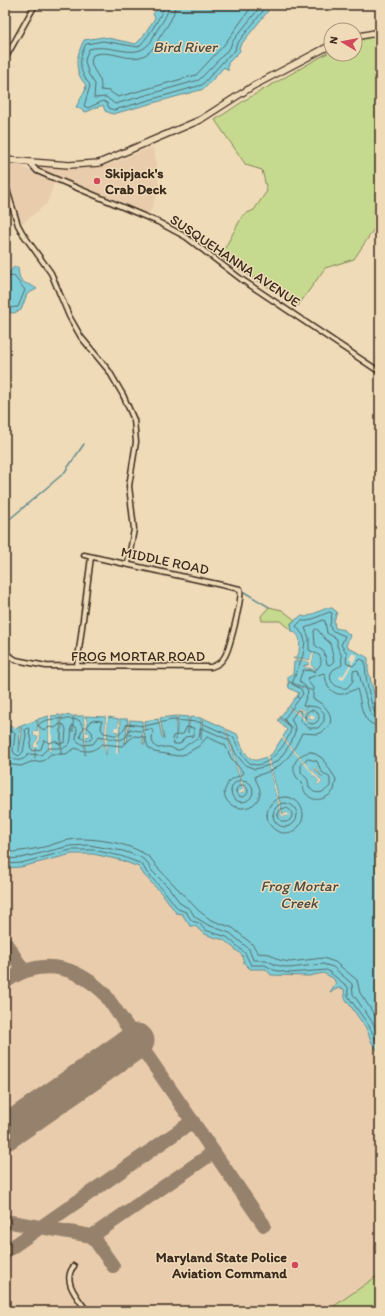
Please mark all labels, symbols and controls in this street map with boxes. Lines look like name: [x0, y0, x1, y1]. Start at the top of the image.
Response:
north arrow: [323, 22, 363, 62]
text: N: [327, 36, 341, 45]
water label: Bird River: [153, 38, 219, 56]
place label: Skipjack's Crab Deck: [105, 165, 167, 198]
marker: Skipjack's Crab Deck: [92, 176, 102, 186]
street label: SUSQUEHANNA AVENUE: [167, 211, 303, 311]
street label: MIDDLE ROAD: [120, 543, 210, 579]
street label: FROG MORTAR ROAD: [71, 648, 205, 665]
water label: Frog Mortar Creek: [261, 877, 340, 912]
place label: Maryland State Police Aviation Command: [156, 1249, 287, 1282]
marker: Maryland State Police Aviation Command: [290, 1260, 300, 1270]

